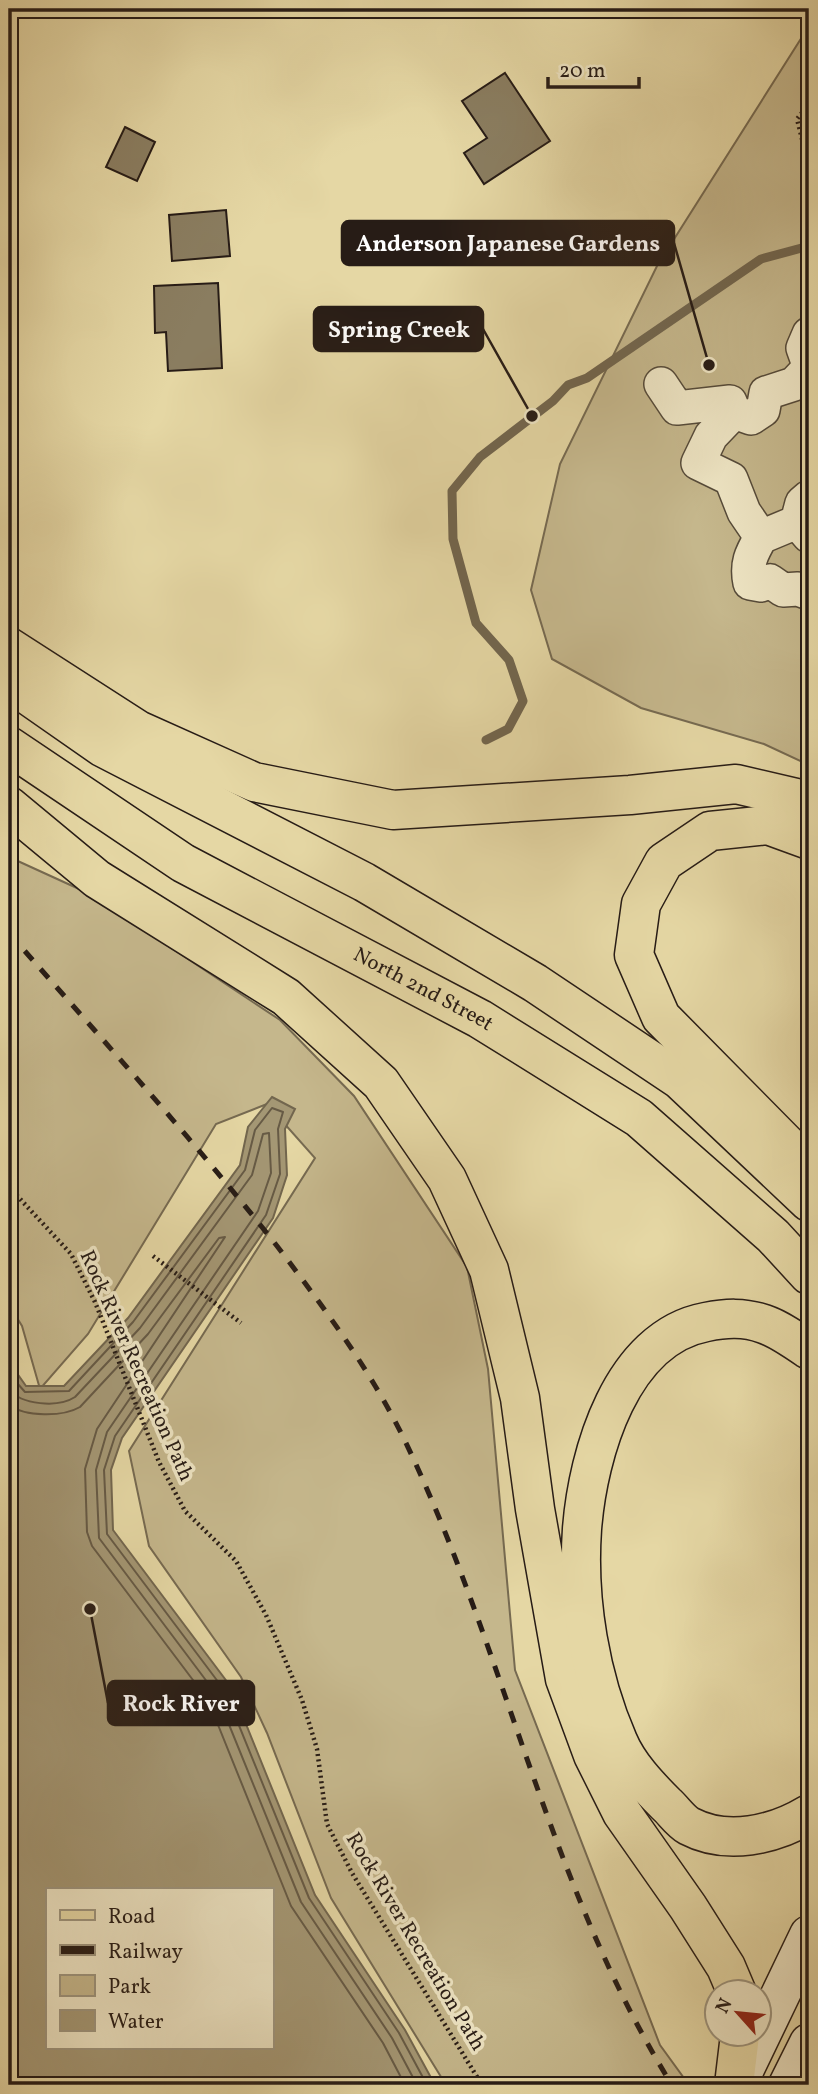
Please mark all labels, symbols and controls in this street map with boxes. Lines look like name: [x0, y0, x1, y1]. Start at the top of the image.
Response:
scale bar: [548, 46, 640, 90]
text: 20 m: [559, 57, 605, 86]
callout: Anderson Japanese Gardens: [342, 221, 674, 265]
text: Anderson Japanese Gardens: [356, 229, 660, 261]
callout: Spring Creek: [314, 307, 483, 351]
text: Spring Creek: [328, 315, 470, 347]
street label: North 2nd Street: [348, 940, 499, 1038]
street label: Rock River Recreation Path: [72, 1246, 200, 1486]
callout: Rock River: [108, 1681, 254, 1725]
text: Rock River: [122, 1689, 240, 1721]
street label: Rock River Recreation Path: [338, 1827, 492, 2057]
legend: [46, 1888, 273, 2048]
text: Road: [108, 1903, 155, 1932]
text: Railway: [108, 1938, 184, 1967]
text: Park: [108, 1973, 151, 2002]
north arrow: [702, 1979, 772, 2048]
text: N: [710, 1994, 739, 2018]
text: Water: [108, 2008, 164, 2037]

